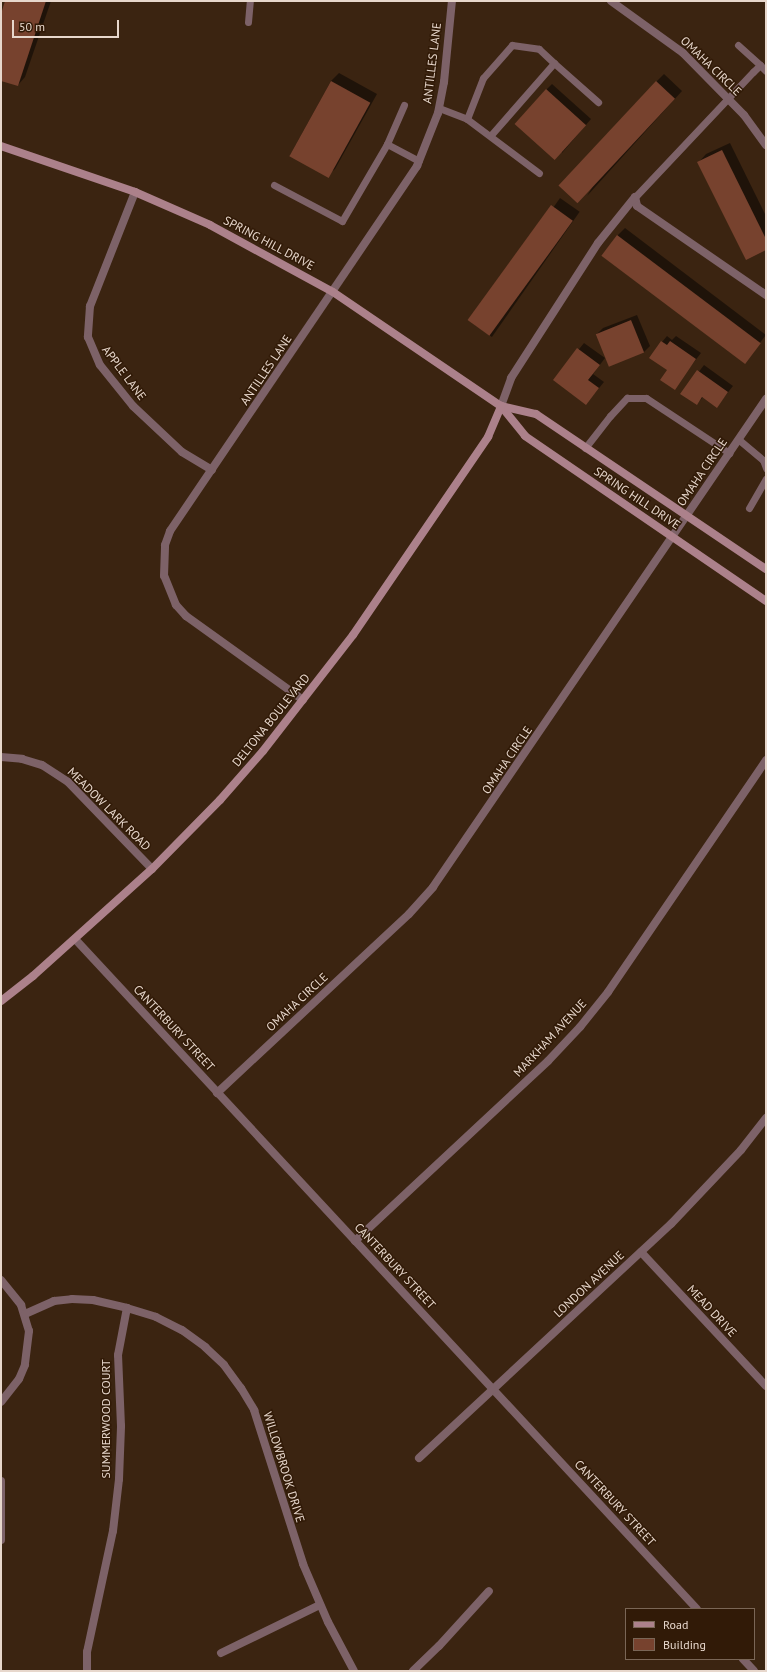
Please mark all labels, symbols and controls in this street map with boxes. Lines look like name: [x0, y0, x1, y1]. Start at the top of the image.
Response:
scale bar: [14, 12, 121, 38]
text: 50 m: [19, 19, 45, 34]
street label: ANTILLES LANE: [420, 22, 444, 104]
street label: OMAHA CIRCLE: [677, 33, 745, 99]
street label: SPRING HILL DRIVE: [221, 213, 317, 273]
street label: ANTILLES LANE: [237, 332, 295, 408]
street label: APPLE LANE: [99, 343, 149, 403]
street label: OMAHA CIRCLE: [674, 435, 730, 509]
street label: SPRING HILL DRIVE: [591, 464, 683, 532]
street label: DELTONA BOULEVARD: [229, 671, 313, 769]
street label: OMAHA CIRCLE: [479, 723, 535, 797]
street label: MEADOW LARK ROAD: [64, 764, 154, 854]
street label: OMAHA CIRCLE: [263, 970, 331, 1034]
street label: CANTERBURY STREET: [130, 982, 218, 1074]
street label: MARKHAM AVENUE: [510, 996, 590, 1080]
street label: CANTERBURY STREET: [351, 1220, 439, 1312]
street label: LONDON AVENUE: [551, 1248, 627, 1320]
street label: MEAD DRIVE: [684, 1282, 740, 1340]
street label: SUMMERWOOD COURT: [99, 1359, 113, 1479]
street label: WILLOWBROOK DRIVE: [260, 1410, 308, 1524]
street label: CANTERBURY STREET: [571, 1457, 659, 1549]
legend: [625, 1608, 755, 1660]
text: Road: [663, 1617, 688, 1632]
text: Building: [663, 1637, 706, 1652]

